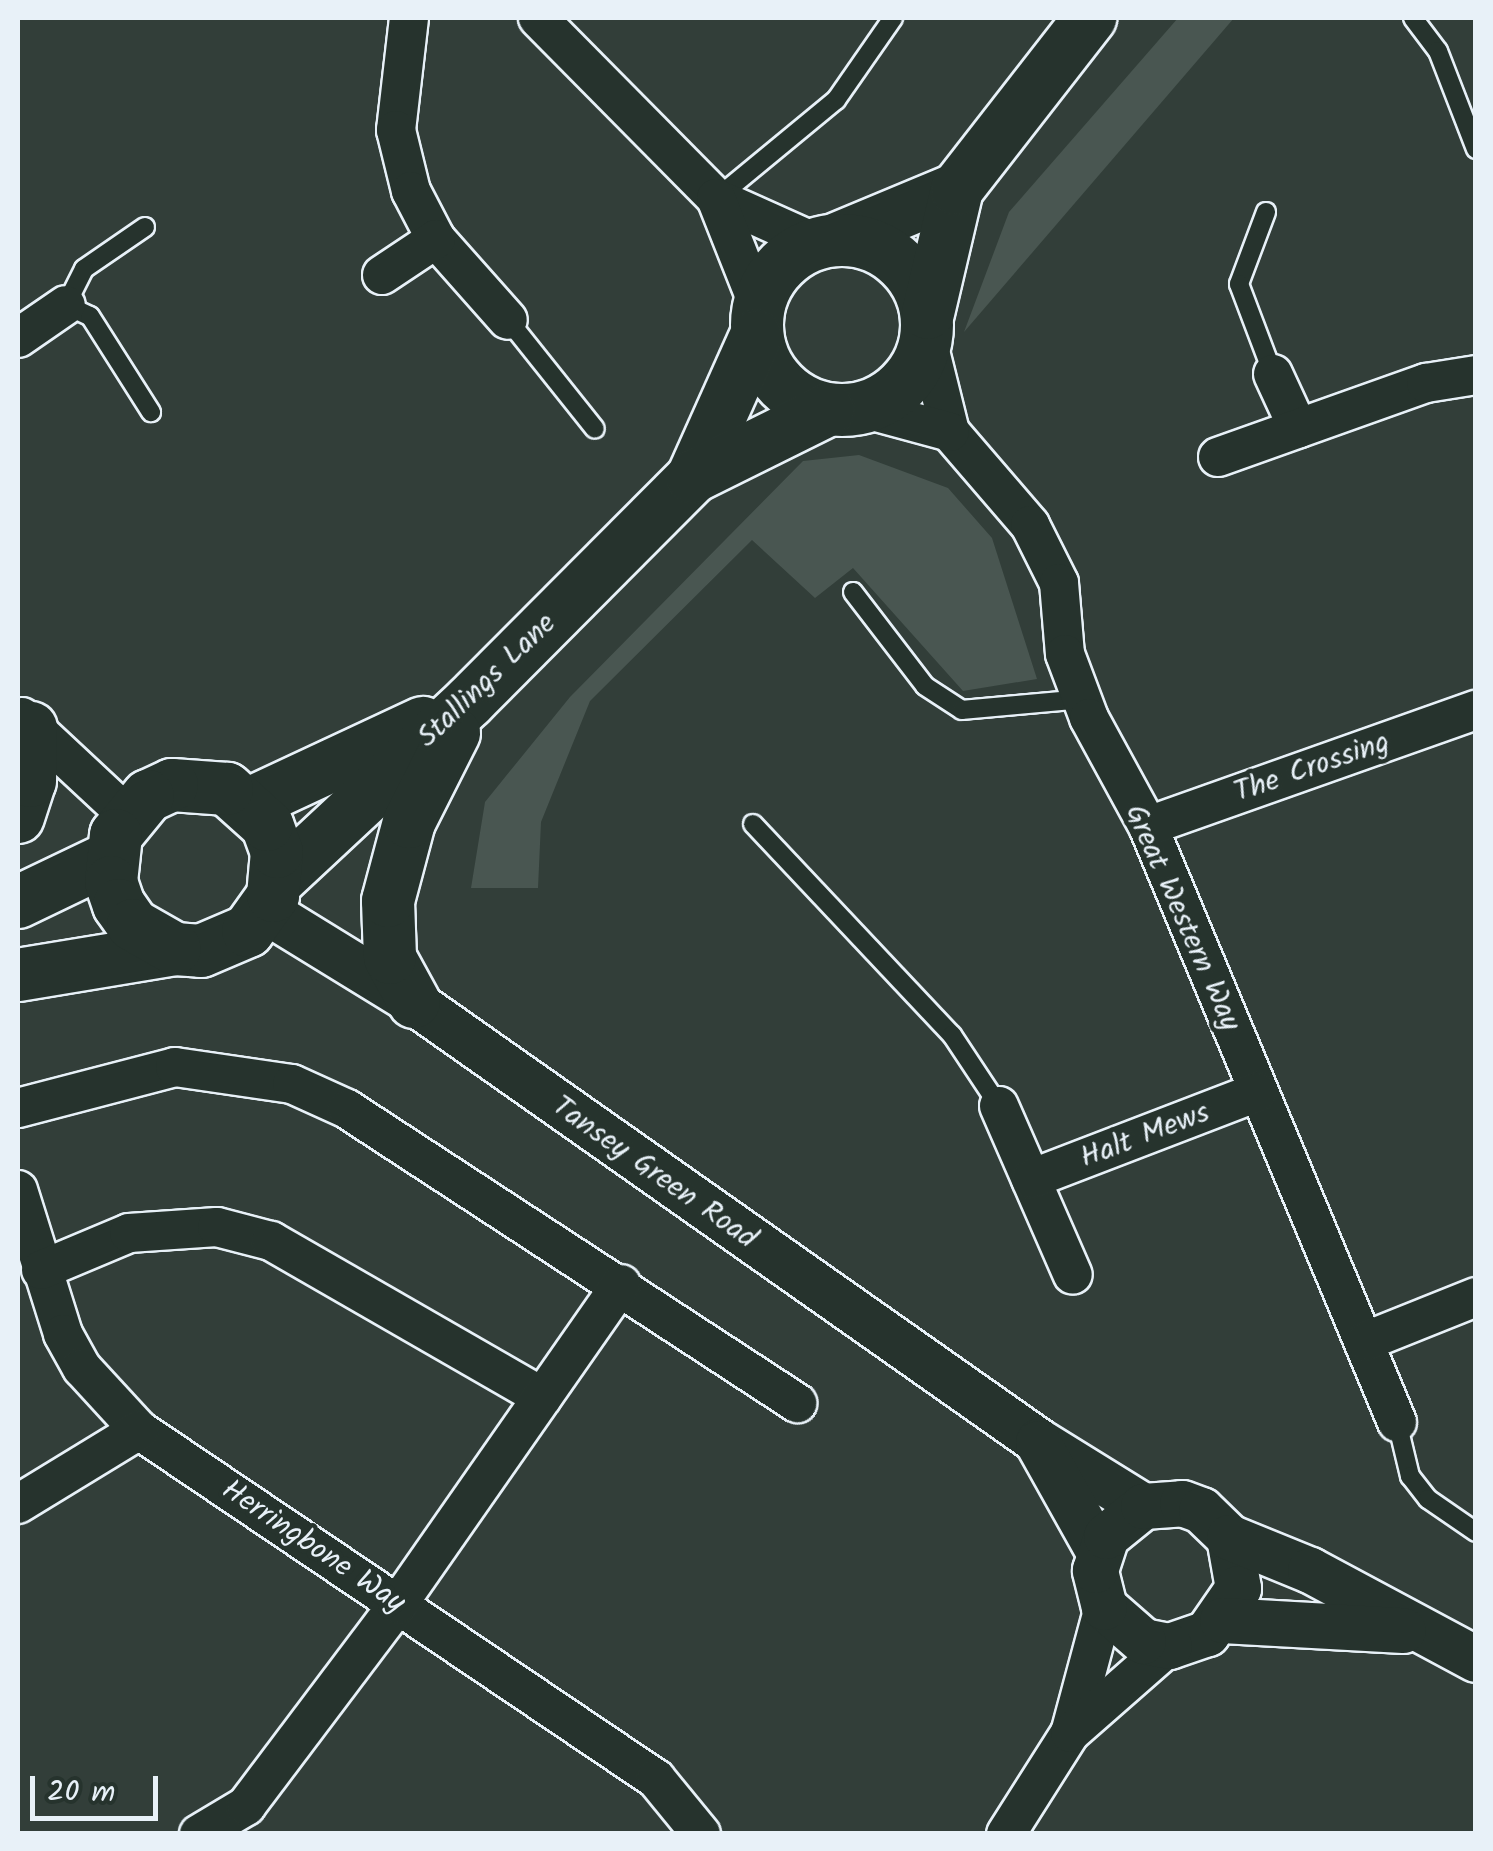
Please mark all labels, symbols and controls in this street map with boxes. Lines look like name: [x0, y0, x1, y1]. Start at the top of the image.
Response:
street label: Stallings Lane: [410, 606, 564, 756]
street label: The Crossing: [1230, 725, 1394, 811]
street label: Great Western Way: [1116, 799, 1248, 1037]
street label: Tansey Green Road: [545, 1089, 763, 1257]
street label: Halt Mews: [1075, 1095, 1215, 1177]
street label: Herringbone Way: [215, 1472, 411, 1622]
scale bar: [35, 1756, 162, 1818]
text: 20 m: [47, 1769, 115, 1817]

